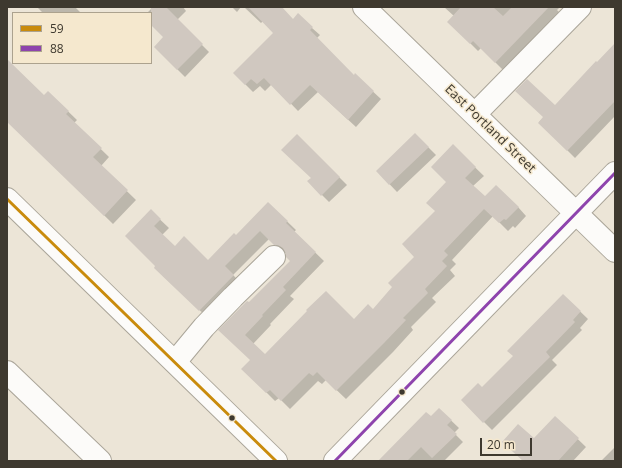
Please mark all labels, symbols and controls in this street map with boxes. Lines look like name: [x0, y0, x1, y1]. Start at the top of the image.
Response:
legend: [12, 12, 152, 64]
text: 59: [50, 20, 64, 37]
text: 88: [50, 40, 64, 57]
street label: East Portland Street: [441, 82, 539, 176]
unlabelled marker: [397, 387, 407, 397]
unlabelled marker: [227, 413, 237, 423]
scale bar: [482, 430, 534, 456]
text: 20 m: [487, 436, 515, 453]

